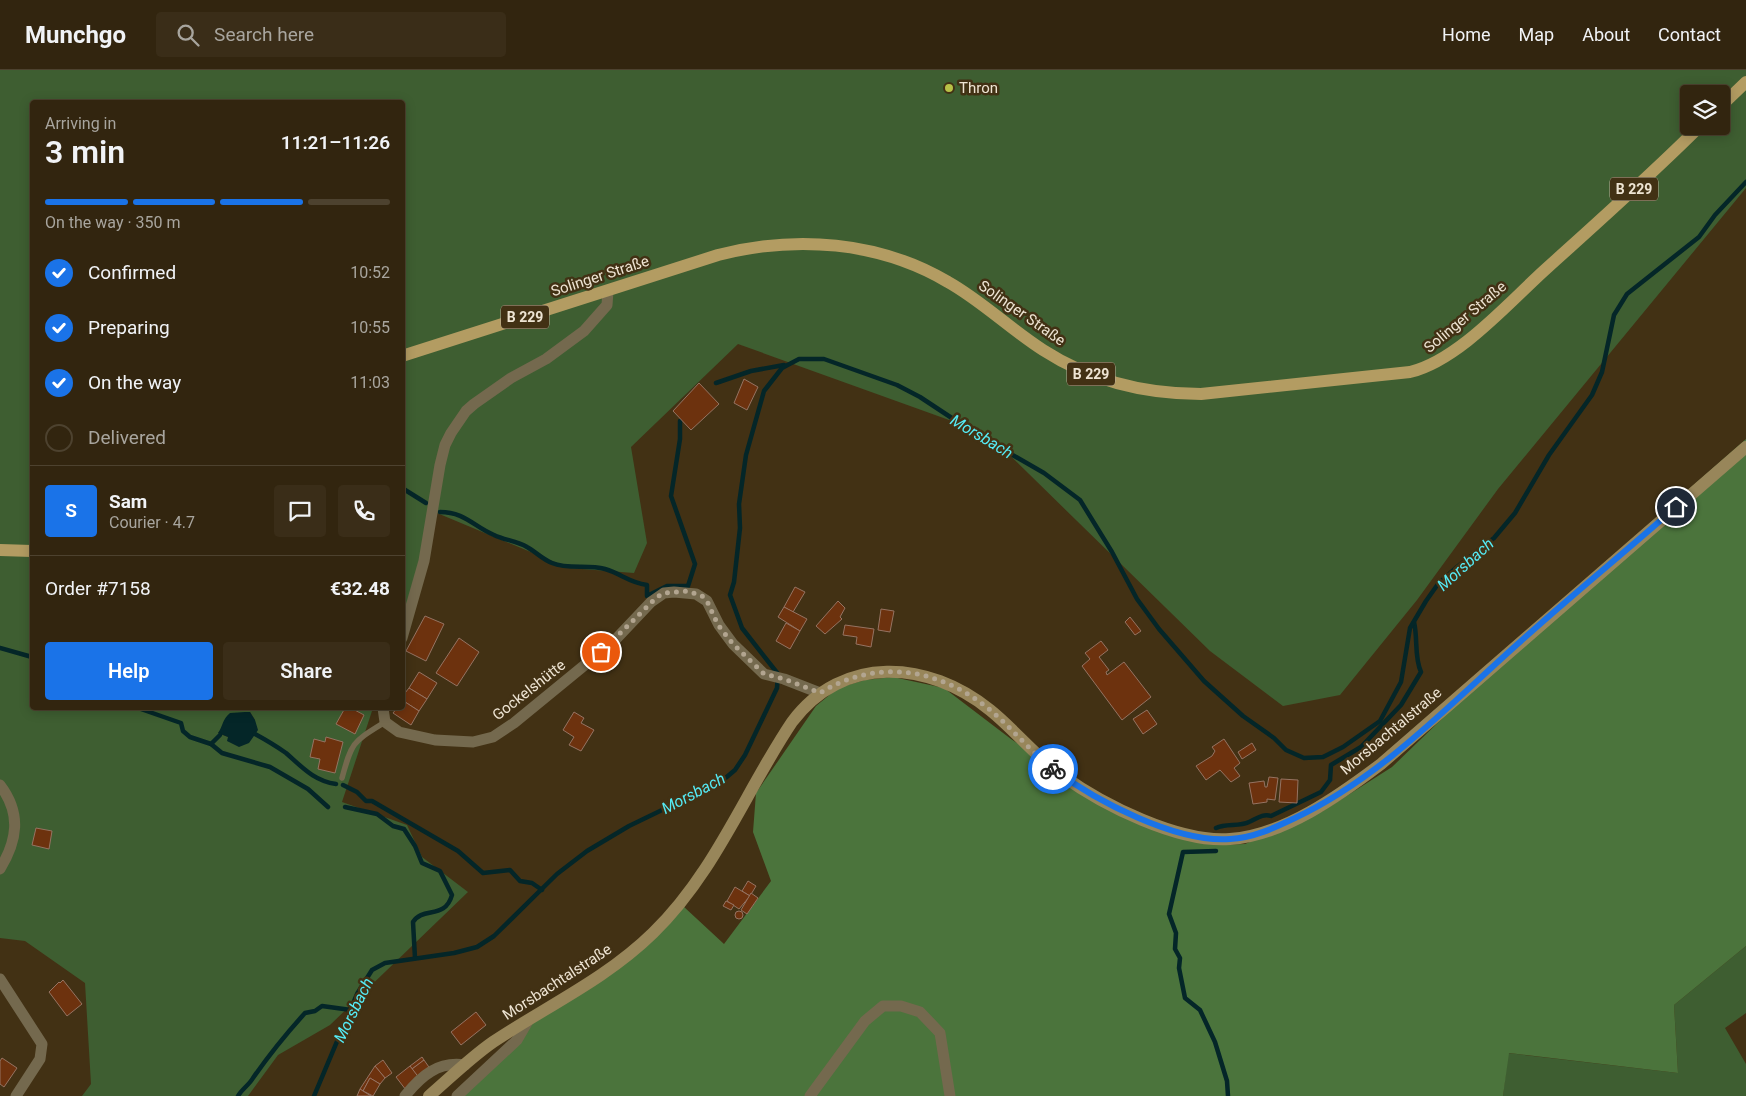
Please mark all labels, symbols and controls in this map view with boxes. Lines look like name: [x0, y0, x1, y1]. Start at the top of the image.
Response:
search box: [156, 12, 506, 57]
text: Munchgo: [25, 21, 126, 49]
icon: search: [174, 21, 202, 49]
text: Search here: [214, 23, 314, 46]
text: Home: [1442, 24, 1491, 45]
text: Map: [1519, 24, 1554, 45]
text: About: [1582, 24, 1630, 45]
text: Contact: [1658, 24, 1721, 45]
place label: Thron: [959, 79, 998, 97]
marker: Thron: [943, 82, 955, 94]
map controls: [1680, 85, 1730, 135]
button: layers: [1680, 85, 1730, 135]
text: Arriving in: [45, 114, 116, 133]
text: 11:21–11:26: [281, 131, 390, 154]
text: 3 min: [45, 133, 125, 171]
road number: B 229: [1610, 178, 1658, 200]
text: On the way · 350 m: [45, 213, 181, 232]
street label: Solinger Straße: [549, 252, 651, 300]
icon: check: [45, 259, 73, 287]
text: Confirmed: [88, 261, 176, 284]
text: 10:52: [350, 263, 390, 282]
street label: Solinger Straße: [975, 276, 1069, 350]
street label: Solinger Straße: [1420, 277, 1510, 357]
road number: B 229: [501, 306, 549, 328]
icon: check: [45, 314, 73, 342]
text: Preparing: [88, 316, 170, 339]
text: 10:55: [350, 318, 390, 337]
road number: B 229: [1067, 362, 1115, 386]
icon: check: [45, 369, 73, 397]
text: On the way: [88, 371, 181, 394]
text: 11:03: [350, 373, 390, 392]
water label: Morsbach: [947, 410, 1016, 462]
text: Delivered: [88, 426, 166, 449]
button: chat: [274, 485, 326, 537]
button: phone: [338, 485, 390, 537]
pin: [1655, 486, 1697, 528]
text: Sam: [109, 490, 147, 513]
icon: home: [1662, 493, 1690, 521]
text: S: [65, 499, 77, 522]
text: Courier · 4.7: [109, 513, 195, 532]
water label: Morsbach: [1433, 534, 1498, 595]
text: Order #7158: [45, 577, 151, 600]
text: €32.48: [330, 577, 390, 600]
pin: [580, 631, 622, 673]
icon: bag: [587, 638, 615, 666]
button: Help: [45, 642, 213, 700]
button: Share: [223, 642, 390, 700]
street label: Gockelshütte: [489, 656, 569, 724]
street label: Morsbachtalstraße: [1337, 683, 1445, 779]
courier: [1028, 744, 1078, 794]
icon: bike: [1039, 755, 1067, 783]
water label: Morsbach: [658, 769, 728, 818]
street label: Morsbachtalstraße: [499, 940, 615, 1024]
water label: Morsbach: [330, 975, 377, 1046]

